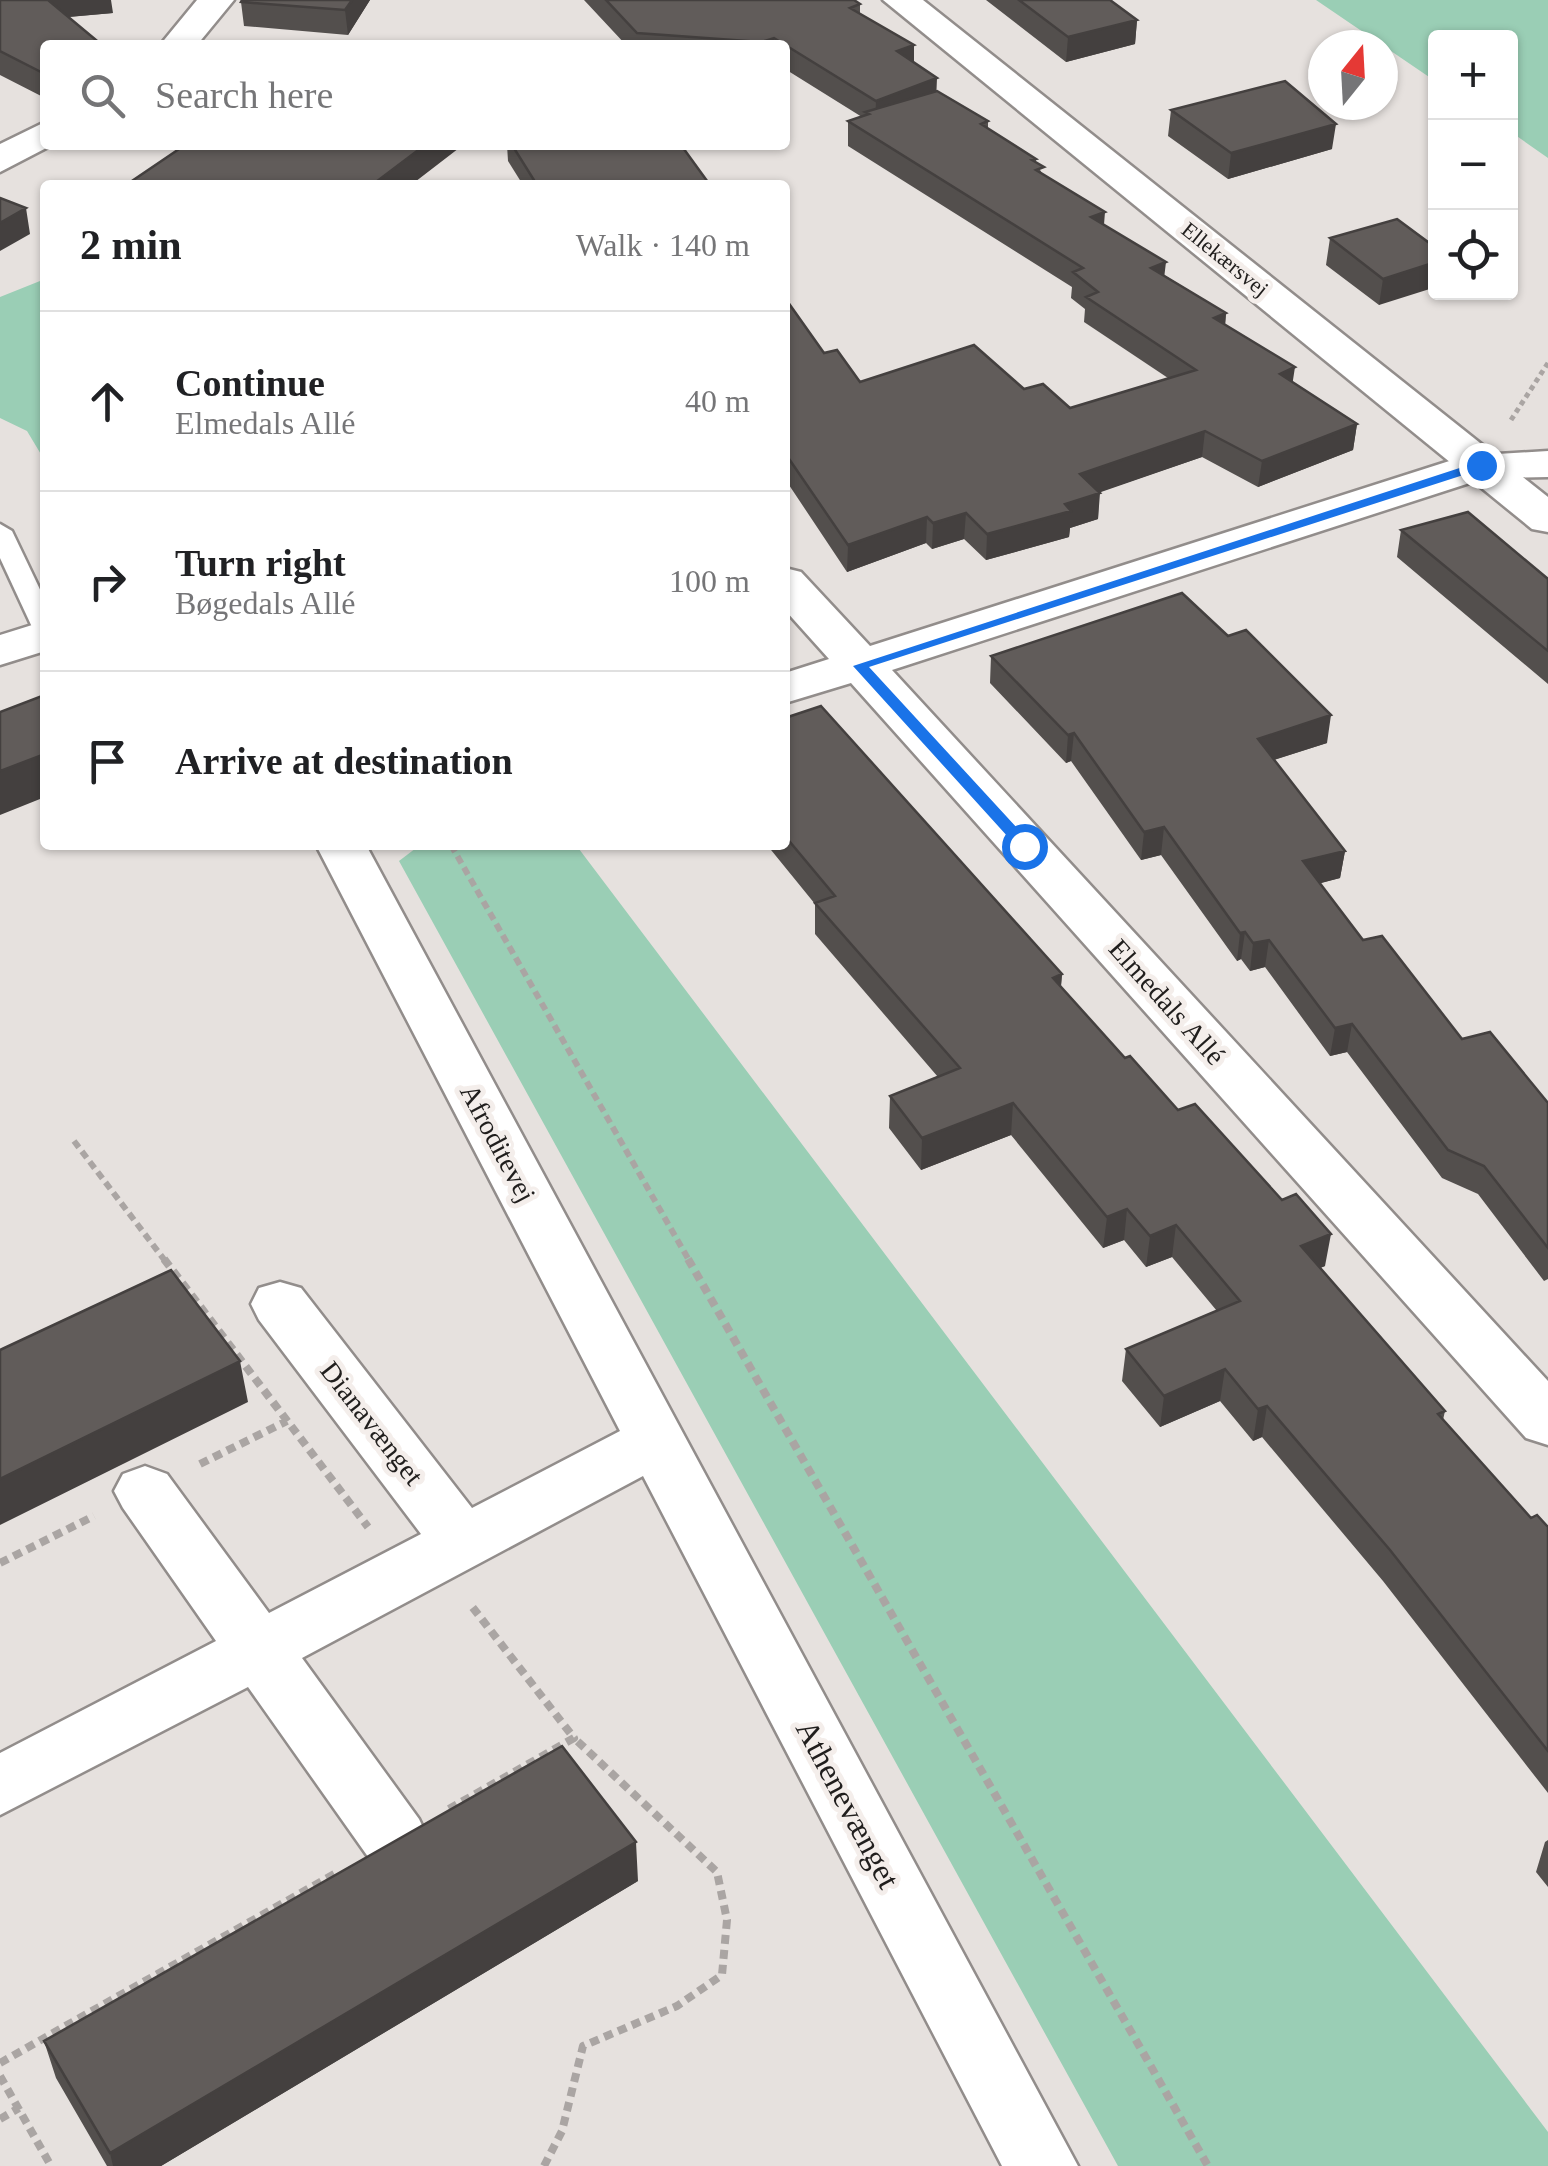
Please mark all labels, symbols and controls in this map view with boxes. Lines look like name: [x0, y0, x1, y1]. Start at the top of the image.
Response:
north arrow: [1308, 30, 1398, 120]
map controls: [1428, 30, 1518, 300]
button: +: [1428, 30, 1518, 120]
search box: [40, 40, 790, 150]
icon: search: [75, 68, 130, 123]
text: Search here: [155, 74, 333, 116]
button: −: [1428, 120, 1518, 210]
button: locate: [1428, 210, 1518, 300]
street label: Ellekærsvej: [1177, 217, 1273, 301]
text: 2 min: [80, 222, 182, 268]
text: Walk · 140 m: [576, 227, 750, 263]
text: Continue: [175, 362, 325, 404]
icon: ahead: [80, 374, 135, 429]
text: 40 m: [685, 383, 750, 419]
text: Elmedals Allé: [175, 405, 355, 441]
route end: [1459, 443, 1505, 489]
text: Turn right: [175, 542, 346, 584]
icon: right: [80, 554, 135, 609]
text: 100 m: [669, 563, 750, 599]
text: Bøgedals Allé: [175, 585, 355, 621]
icon: arrive: [80, 734, 135, 789]
text: Arrive at destination: [175, 740, 513, 782]
route start: [1002, 824, 1048, 870]
street label: Elmedals Allé: [1103, 933, 1231, 1071]
street label: Afroditevej: [454, 1079, 542, 1207]
street label: Dianavænget: [314, 1355, 430, 1491]
street label: Athenevænget: [789, 1714, 907, 1894]

